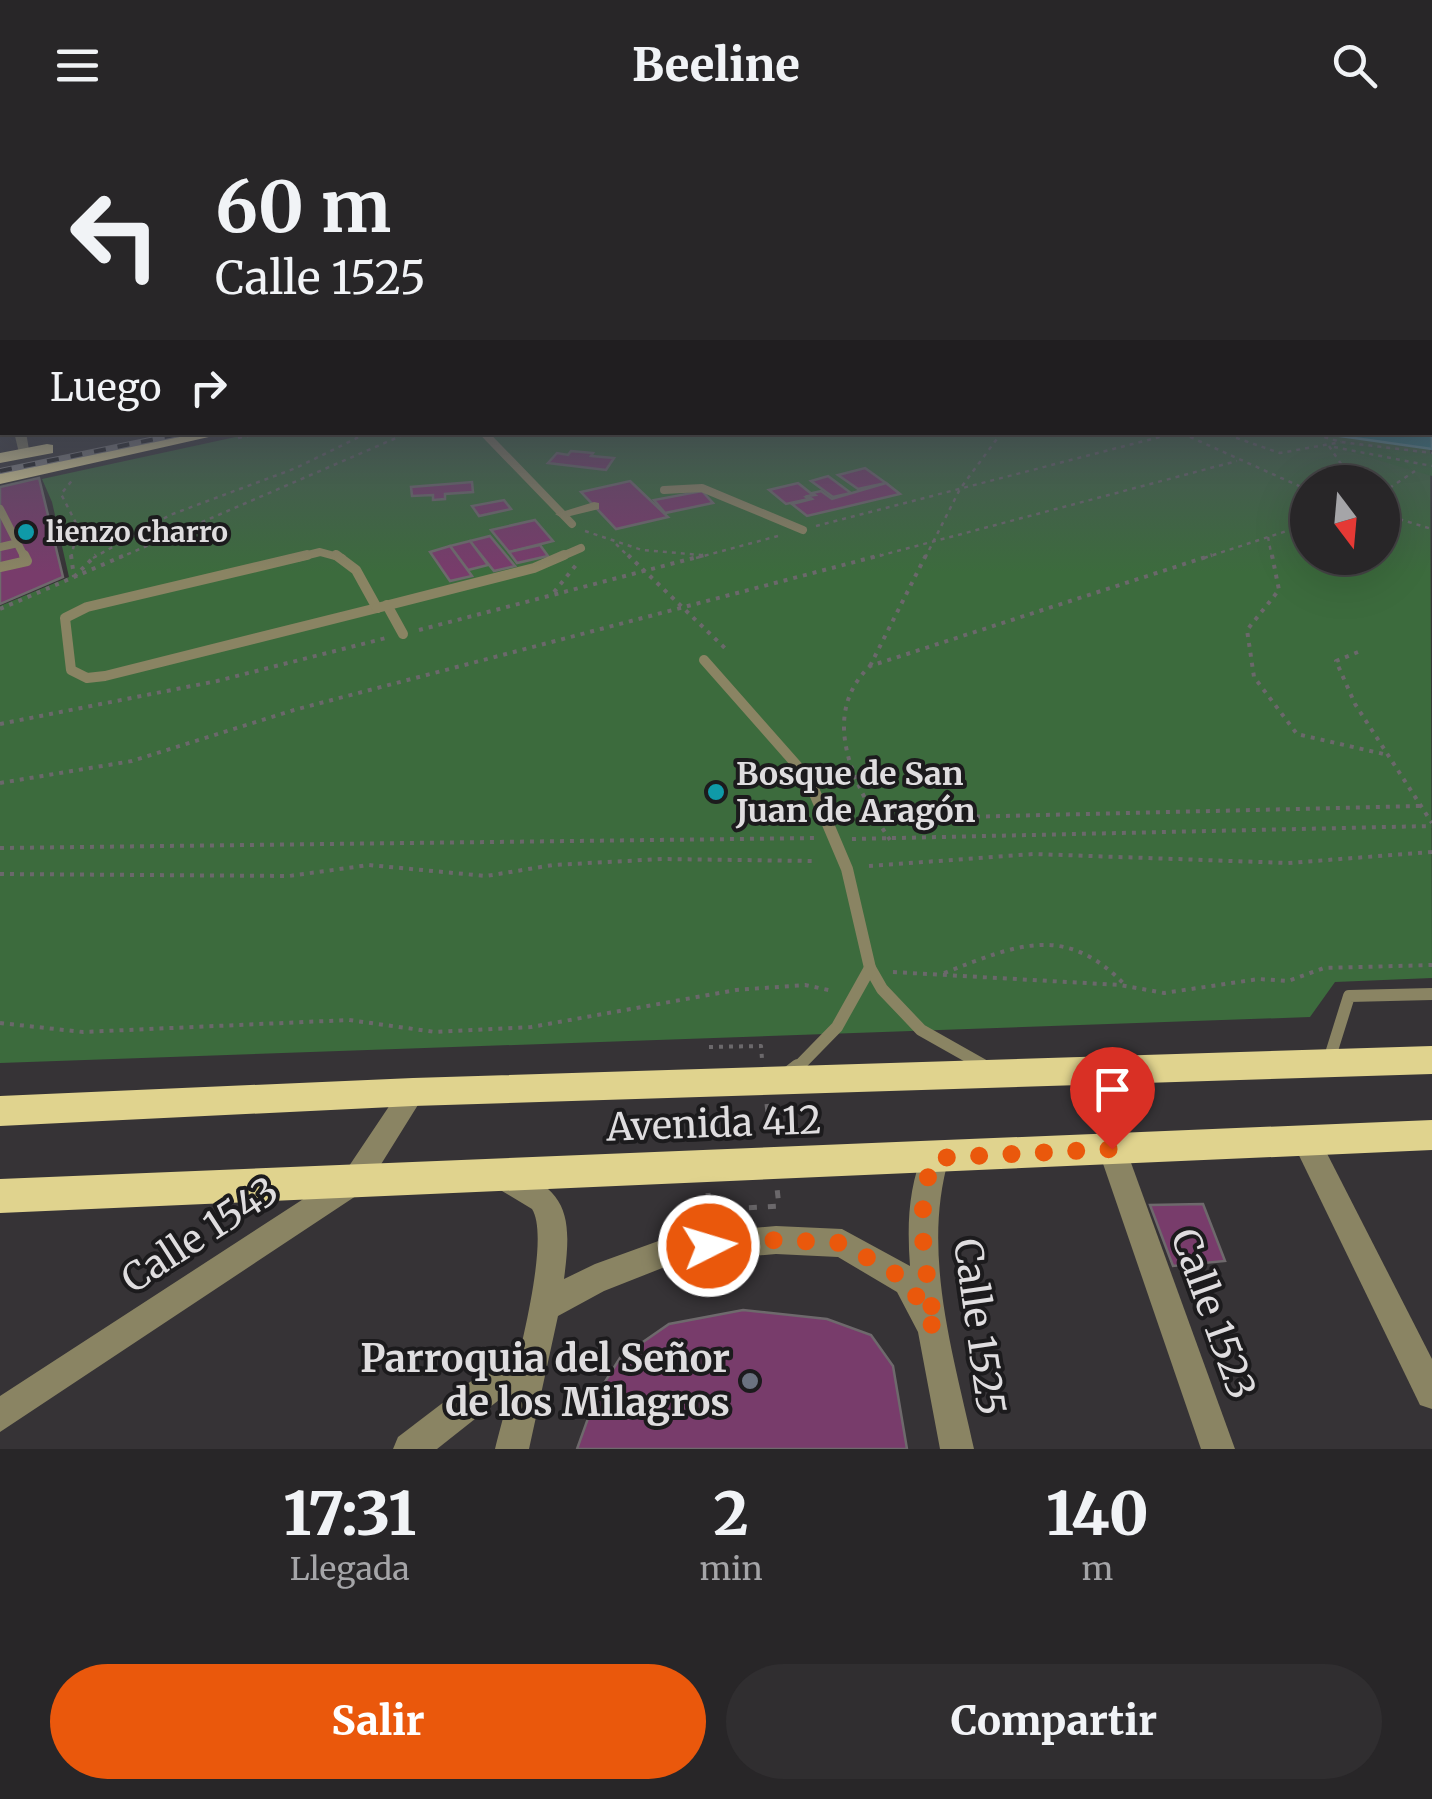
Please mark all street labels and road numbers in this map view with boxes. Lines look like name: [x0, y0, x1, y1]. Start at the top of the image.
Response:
street label: Avenida 412: [605, 1096, 822, 1151]
street label: Calle 1543: [113, 1167, 287, 1303]
street label: Calle 1523: [1161, 1222, 1266, 1405]
street label: Calle 1525: [944, 1236, 1015, 1418]

